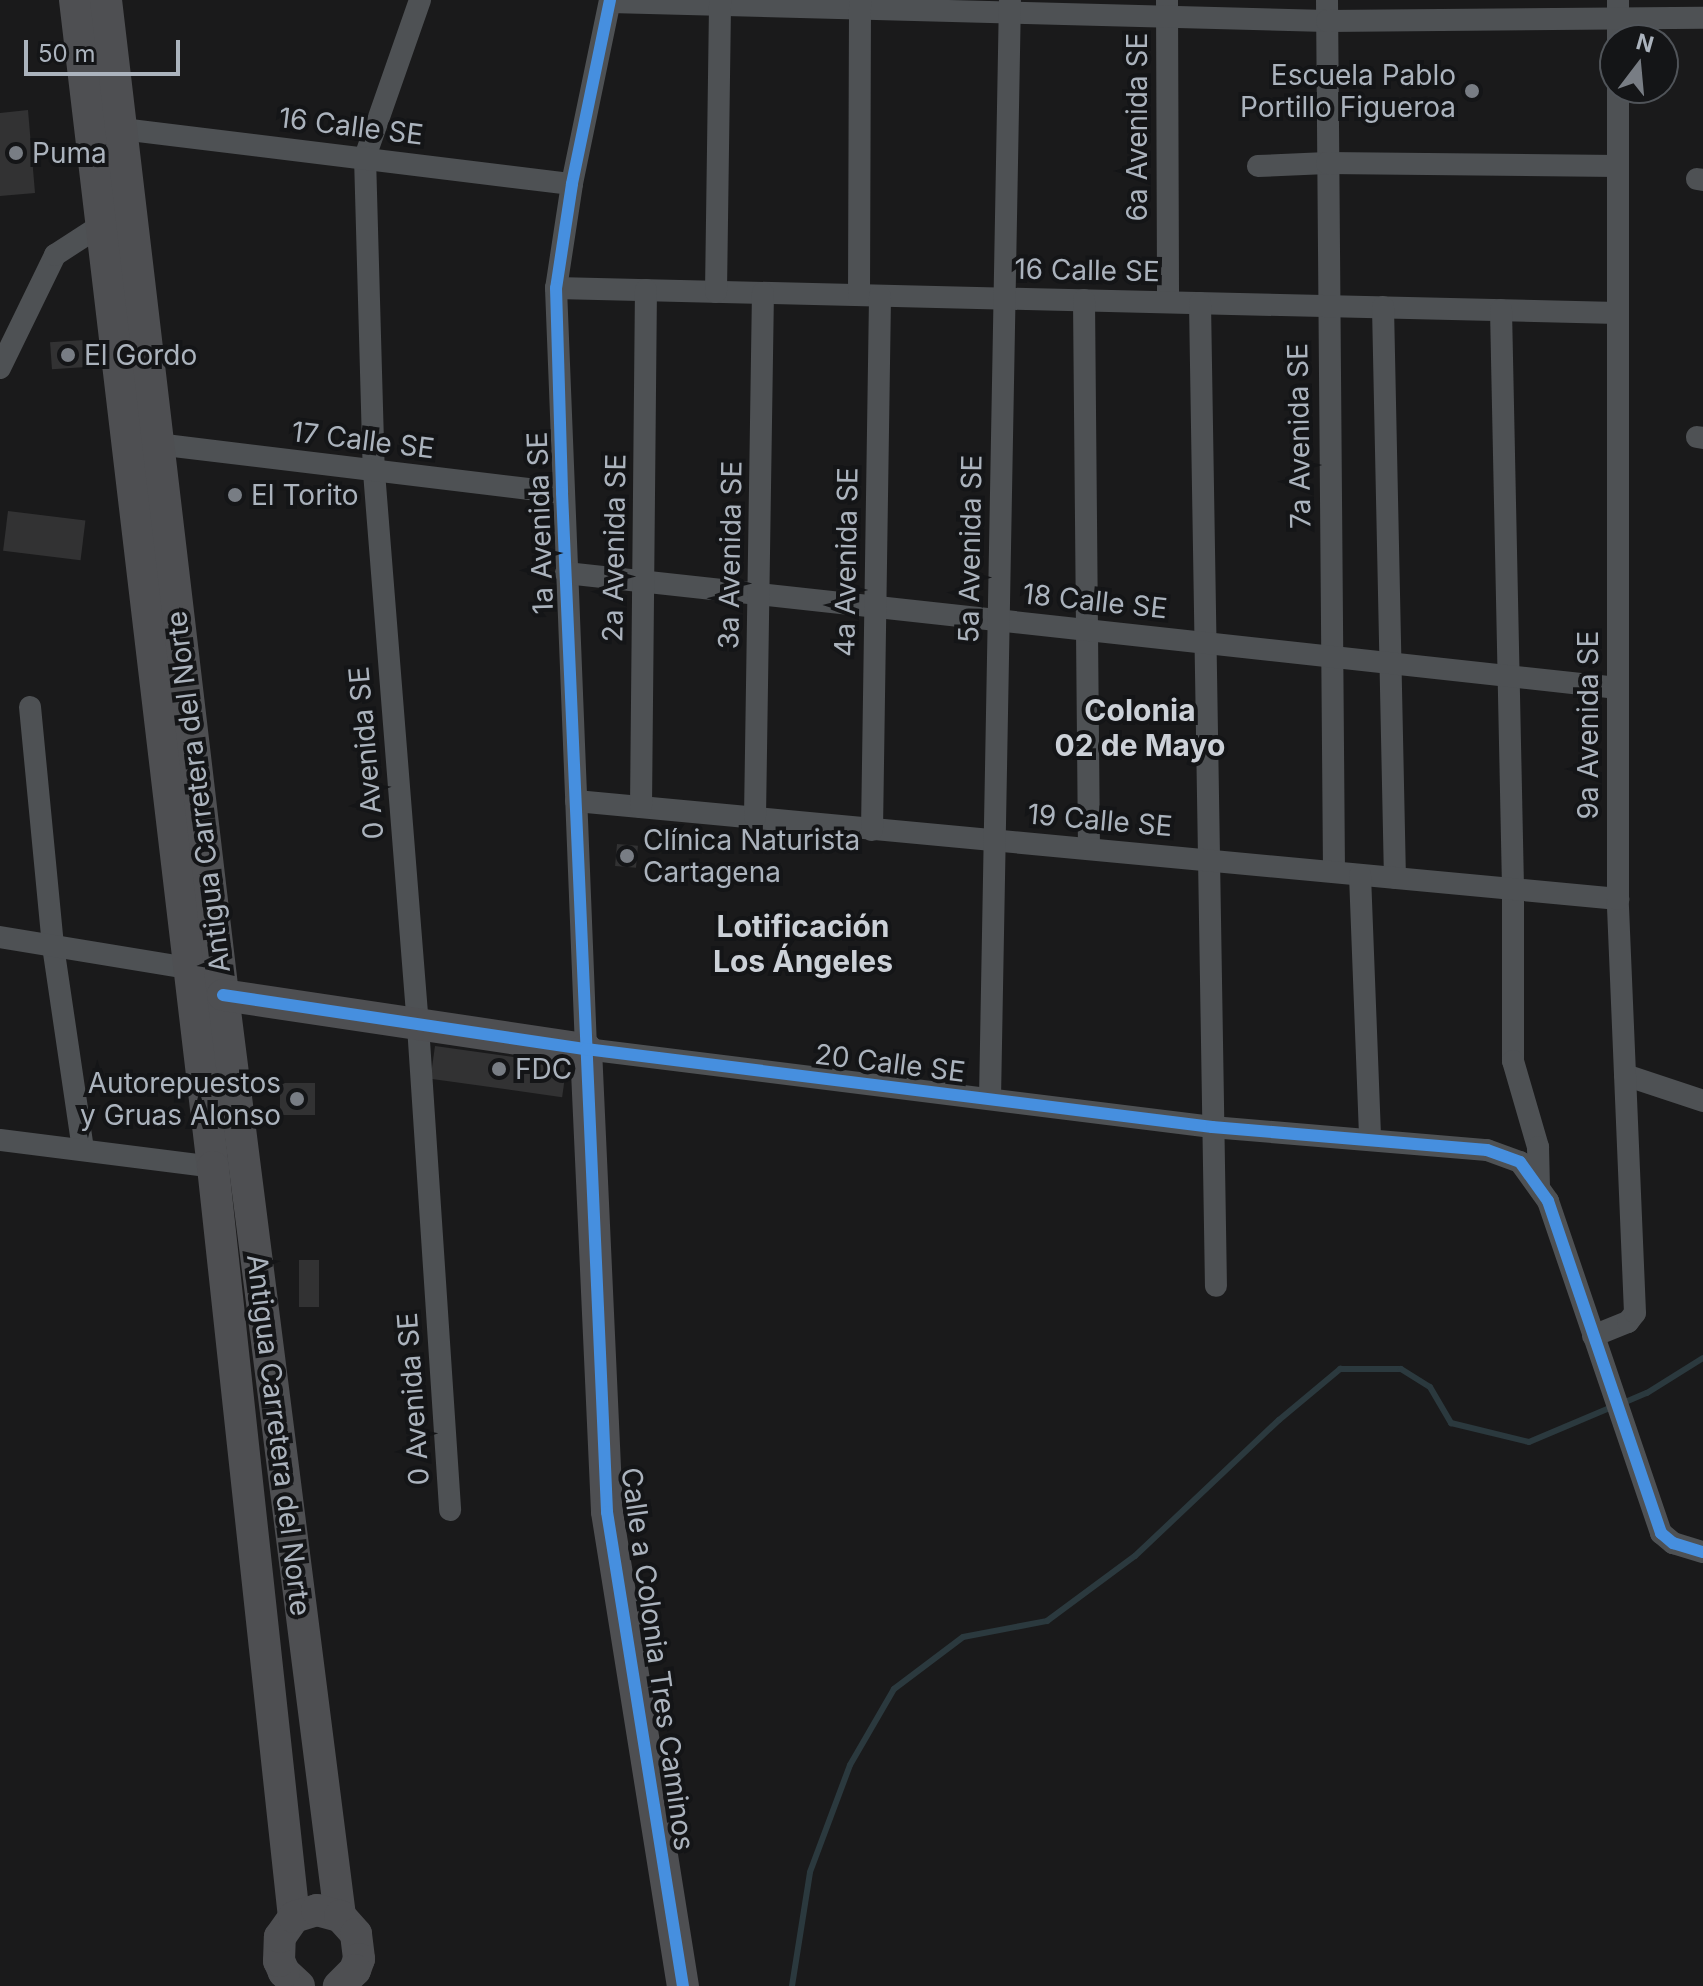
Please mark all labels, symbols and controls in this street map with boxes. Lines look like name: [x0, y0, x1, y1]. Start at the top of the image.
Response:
scale bar: [28, 24, 184, 74]
north arrow: [1599, 24, 1679, 104]
text: N: [1633, 28, 1657, 58]
street label: 6a Avenida SE: [1120, 33, 1154, 221]
text: 50 m: [38, 39, 96, 68]
place label: Escuela Pablo Portillo Figueroa: [1240, 58, 1456, 124]
marker: Escuela Pablo Portillo Figueroa: [1463, 82, 1481, 100]
street label: 16 Calle SE: [277, 100, 425, 152]
place label: Puma: [32, 136, 107, 170]
marker: Puma: [7, 144, 25, 162]
street label: 16 Calle SE: [1014, 252, 1160, 288]
place label: El Gordo: [84, 338, 197, 372]
street label: 7a Avenida SE: [1281, 343, 1317, 529]
marker: El Gordo: [59, 346, 77, 364]
street label: 17 Calle SE: [290, 415, 436, 465]
street label: 1a Avenida SE: [520, 431, 560, 615]
street label: 2a Avenida SE: [596, 453, 632, 643]
street label: 5a Avenida SE: [952, 455, 988, 643]
street label: 3a Avenida SE: [712, 460, 748, 650]
street label: 4a Avenida SE: [828, 467, 864, 657]
place label: El Torito: [251, 478, 359, 512]
marker: El Torito: [226, 486, 244, 504]
street label: 18 Calle SE: [1021, 577, 1169, 625]
street label: Antigua Carretera del Norte: [159, 609, 237, 975]
street label: 9a Avenida SE: [1571, 631, 1605, 819]
street label: 0 Avenida SE: [342, 665, 390, 841]
district label: Colonia 02 de Mayo: [1055, 692, 1225, 762]
street label: 19 Calle SE: [1026, 797, 1174, 843]
place label: Clínica Naturista Cartagena: [643, 823, 860, 889]
marker: Clínica Naturista Cartagena: [618, 847, 636, 865]
district label: Lotificación Los Ángeles: [713, 908, 893, 978]
street label: 20 Calle SE: [813, 1037, 967, 1089]
place label: FDC: [515, 1052, 572, 1086]
marker: FDC: [490, 1060, 508, 1078]
place label: Autorepuestos y Gruas Alonso: [80, 1066, 281, 1132]
marker: Autorepuestos y Gruas Alonso: [288, 1090, 306, 1108]
street label: Antigua Carretera del Norte: [240, 1252, 318, 1618]
street label: 0 Avenida SE: [390, 1311, 436, 1487]
street label: Calle a Colonia Tres Caminos: [614, 1465, 702, 1853]

